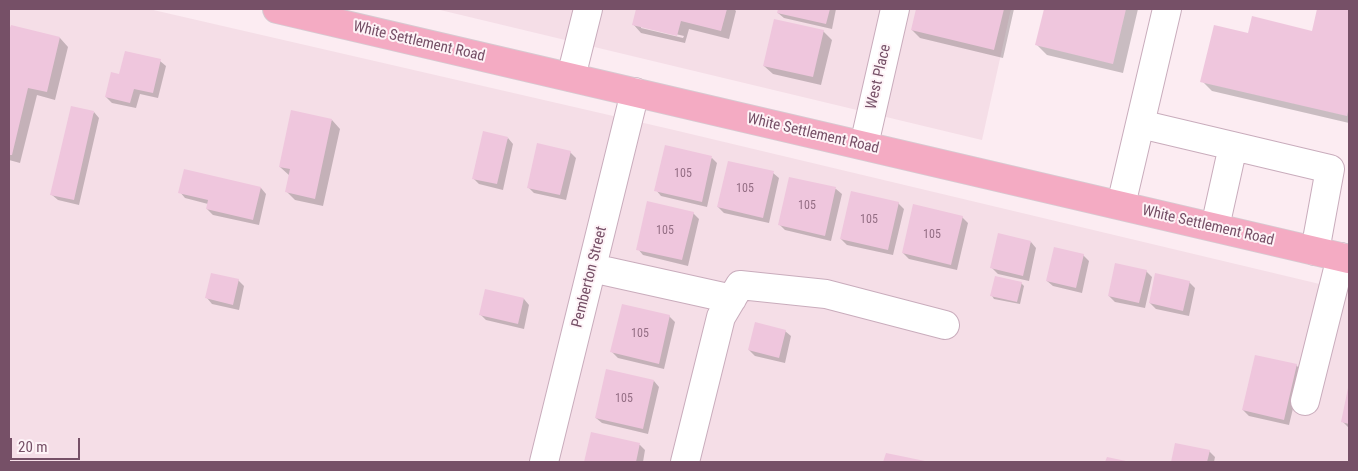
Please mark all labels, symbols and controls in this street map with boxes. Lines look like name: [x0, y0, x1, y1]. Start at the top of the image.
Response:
street label: White Settlement Road: [351, 18, 487, 66]
street label: West Place: [863, 43, 895, 111]
street label: White Settlement Road: [745, 110, 881, 158]
house number: 105: [674, 167, 692, 181]
house number: 105: [736, 182, 754, 196]
house number: 105: [798, 199, 816, 213]
street label: White Settlement Road: [1140, 202, 1276, 250]
house number: 105: [860, 213, 878, 227]
house number: 105: [656, 224, 674, 238]
street label: Pemberton Street: [569, 225, 611, 329]
house number: 105: [923, 228, 941, 242]
house number: 105: [631, 327, 649, 341]
house number: 105: [615, 392, 633, 406]
scale bar: [12, 428, 82, 460]
text: 20 m: [18, 438, 48, 456]

